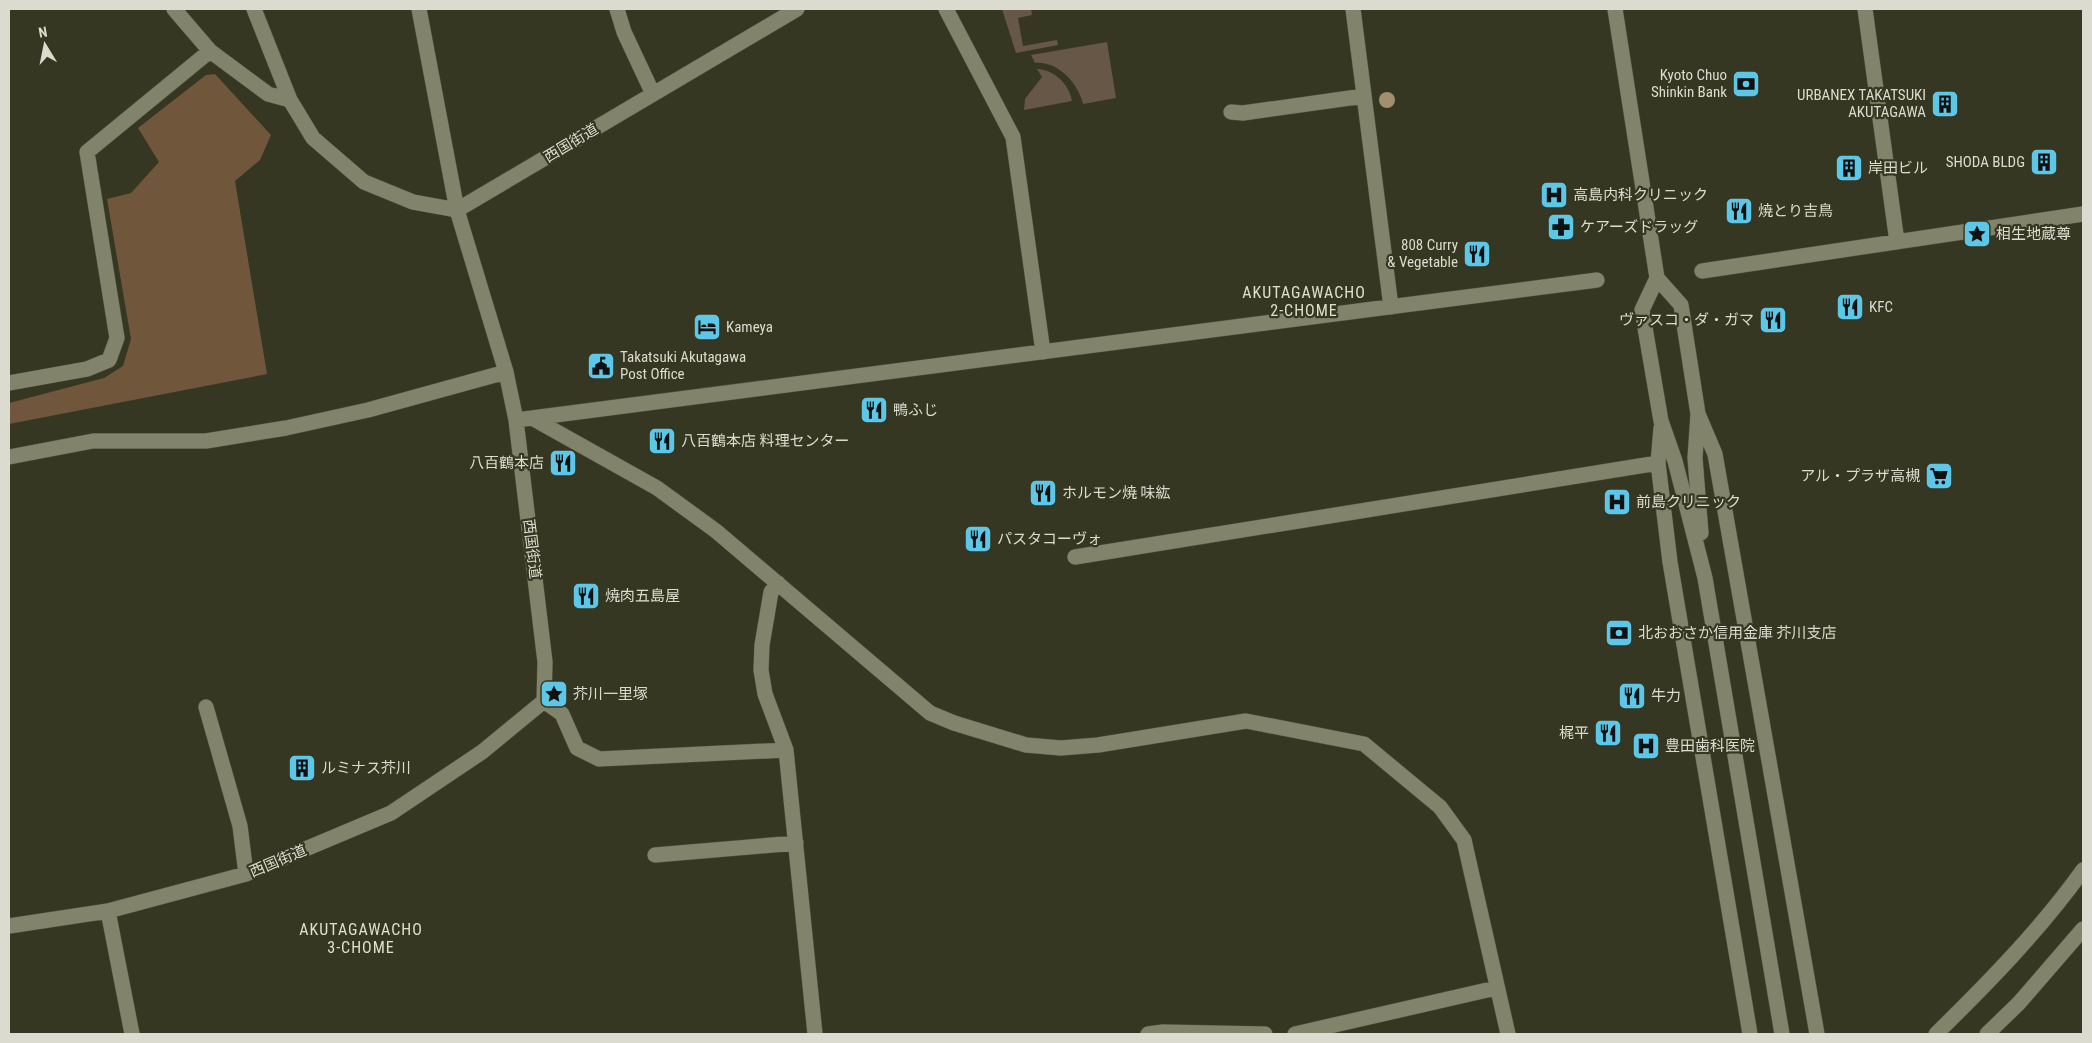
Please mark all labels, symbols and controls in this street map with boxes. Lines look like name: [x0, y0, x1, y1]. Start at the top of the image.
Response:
north arrow: [20, 20, 70, 70]
text: N: [37, 24, 48, 41]
place label: Kyoto Chuo Shinkin Bank: [1651, 66, 1727, 101]
bank icon: Kyoto Chuo Shinkin Bank: [1731, 69, 1761, 99]
place label: URBANEX TAKATSUKI AKUTAGAWA: [1797, 86, 1926, 121]
building icon: URBANEX TAKATSUKI AKUTAGAWA: [1930, 89, 1960, 119]
street label: 西国街道: [541, 120, 601, 166]
building icon: SHODA BLDG: [2029, 147, 2059, 177]
building icon: 岸田ビル: [1834, 153, 1864, 183]
place label: SHODA BLDG: [1946, 153, 2025, 171]
place label: 岸田ビル: [1868, 159, 1928, 177]
hospital icon: 高島内科クリニック: [1539, 180, 1569, 210]
place label: 高島内科クリニック: [1573, 186, 1708, 204]
restaurant icon: 焼とり吉鳥: [1724, 196, 1754, 226]
place label: 焼とり吉鳥: [1758, 202, 1833, 220]
pharmacy icon: ケアーズドラッグ: [1546, 212, 1576, 242]
place label: ケアーズドラッグ: [1580, 218, 1698, 236]
place icon: 相生地蔵尊: [1962, 219, 1992, 249]
place label: 相生地蔵尊: [1996, 225, 2071, 243]
place label: 808 Curry & Vegetable: [1387, 236, 1458, 271]
restaurant icon: 808 Curry & Vegetable: [1462, 239, 1492, 269]
district label: AKUTAGAWACHO 2-CHOME: [1242, 283, 1366, 320]
restaurant icon: KFC: [1835, 292, 1865, 322]
place label: KFC: [1869, 298, 1893, 316]
restaurant icon: ヴァスコ・ダ・ガマ: [1758, 305, 1788, 335]
place label: ヴァスコ・ダ・ガマ: [1619, 311, 1754, 329]
hotel icon: Kameya: [692, 312, 722, 342]
place label: Kameya: [726, 318, 773, 336]
place label: Takatsuki Akutagawa Post Office: [620, 348, 746, 383]
public building icon: Takatsuki Akutagawa Post Office: [586, 351, 616, 381]
restaurant icon: 鴨ふじ: [859, 395, 889, 425]
place label: 鴨ふじ: [893, 401, 938, 419]
restaurant icon: 八百鶴本店 料理センター: [647, 426, 677, 456]
place label: 八百鶴本店 料理センター: [681, 432, 849, 450]
restaurant icon: 八百鶴本店: [548, 448, 578, 478]
place label: 八百鶴本店: [469, 454, 544, 472]
supermarket icon: アル・プラザ高槻: [1924, 461, 1954, 491]
place label: アル・プラザ高槻: [1800, 467, 1920, 485]
restaurant icon: ホルモン焼 味紘: [1028, 478, 1058, 508]
place label: ホルモン焼 味紘: [1062, 484, 1170, 502]
hospital icon: 前島クリニック: [1602, 487, 1632, 517]
place label: 前島クリニック: [1636, 493, 1741, 511]
street label: 西国街道: [519, 518, 545, 580]
restaurant icon: パスタコーヴォ: [963, 524, 993, 554]
place label: パスタコーヴォ: [997, 530, 1102, 548]
restaurant icon: 焼肉五島屋: [571, 581, 601, 611]
place label: 焼肉五島屋: [605, 587, 680, 605]
bank icon: 北おおさか信用金庫 芥川支店: [1604, 618, 1634, 648]
place label: 北おおさか信用金庫 芥川支店: [1638, 624, 1836, 642]
place icon: 芥川一里塚: [539, 679, 569, 709]
restaurant icon: 牛力: [1617, 681, 1647, 711]
place label: 芥川一里塚: [573, 685, 648, 703]
place label: 牛力: [1651, 687, 1681, 705]
restaurant icon: 梶平: [1593, 718, 1623, 748]
place label: 梶平: [1559, 724, 1589, 742]
hospital icon: 豊田歯科医院: [1631, 731, 1661, 761]
place label: 豊田歯科医院: [1665, 737, 1755, 755]
building icon: ルミナス芥川: [287, 753, 317, 783]
place label: ルミナス芥川: [321, 759, 411, 777]
street label: 西国街道: [247, 841, 309, 881]
district label: AKUTAGAWACHO 3-CHOME: [299, 920, 423, 957]

